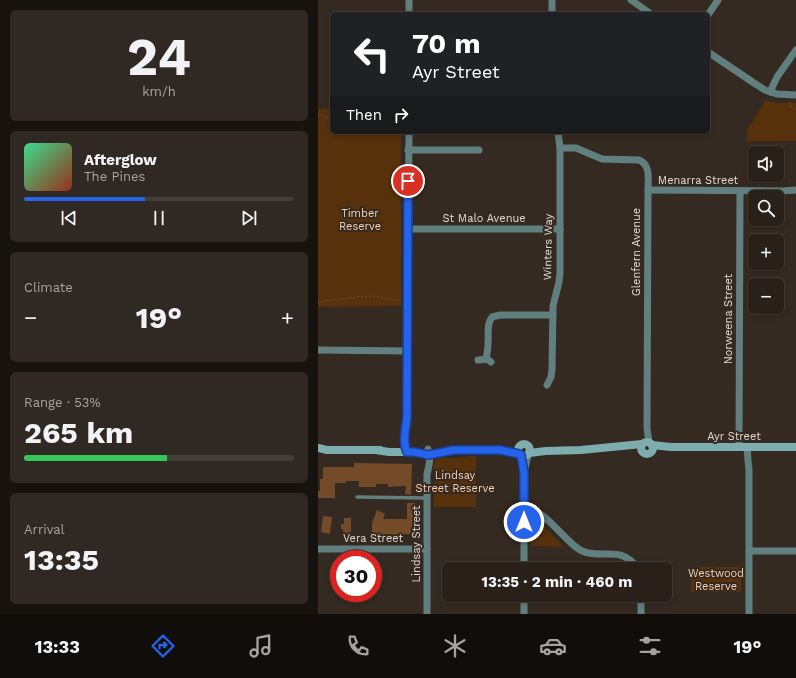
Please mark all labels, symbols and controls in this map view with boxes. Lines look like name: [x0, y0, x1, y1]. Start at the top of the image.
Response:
text: 24: [127, 27, 191, 88]
text: 70 m: [412, 27, 481, 60]
icon: left: [346, 28, 398, 80]
text: Ayr Street: [412, 61, 500, 82]
text: km/h: [142, 84, 176, 99]
icon: right: [390, 104, 412, 126]
text: Then: [346, 106, 382, 124]
map controls: [748, 146, 784, 314]
button: sound: [748, 146, 784, 182]
text: Afterglow: [84, 151, 157, 169]
pin: [391, 164, 425, 198]
text: The Pines: [84, 169, 145, 184]
icon: arrive: [397, 170, 419, 192]
street label: Menarra Street: [658, 174, 739, 187]
button: search: [748, 190, 784, 226]
icon: previous: [58, 207, 80, 229]
icon: pause: [148, 207, 170, 229]
icon: next: [238, 207, 260, 229]
park label: Timber Reserve: [339, 207, 381, 233]
street label: Glenfern Avenue: [630, 208, 643, 296]
street label: St Malo Avenue: [442, 212, 526, 225]
street label: Winters Way: [541, 213, 555, 280]
button: +: [748, 234, 784, 270]
street label: Norweena Street: [722, 273, 735, 364]
button: −: [748, 278, 784, 314]
text: Climate: [24, 280, 73, 295]
text: 19°: [136, 300, 182, 335]
text: −: [24, 305, 37, 330]
text: +: [281, 305, 294, 330]
text: Range · 53%: [24, 395, 101, 410]
text: 265 km: [24, 415, 133, 450]
street label: Ayr Street: [707, 430, 761, 443]
park label: Lindsay Street Reserve: [415, 469, 495, 495]
position arrow: [503, 501, 545, 543]
street label: Lindsay Street: [410, 505, 423, 583]
text: Arrival: [24, 522, 65, 537]
street label: Vera Street: [343, 532, 403, 545]
text: 13:35: [24, 542, 99, 577]
speed limit sign: 30: [330, 550, 382, 602]
park label: Westwood Reserve: [688, 567, 744, 593]
text: 13:35 · 2 min · 460 m: [482, 573, 632, 591]
icon: directions: [149, 632, 177, 660]
icon: music: [247, 632, 275, 660]
icon: phone: [344, 632, 372, 660]
icon: climate: [441, 632, 469, 660]
icon: car: [539, 632, 567, 660]
icon: filters: [636, 632, 664, 660]
text: 13:33: [35, 636, 80, 657]
text: 19°: [734, 636, 761, 657]

